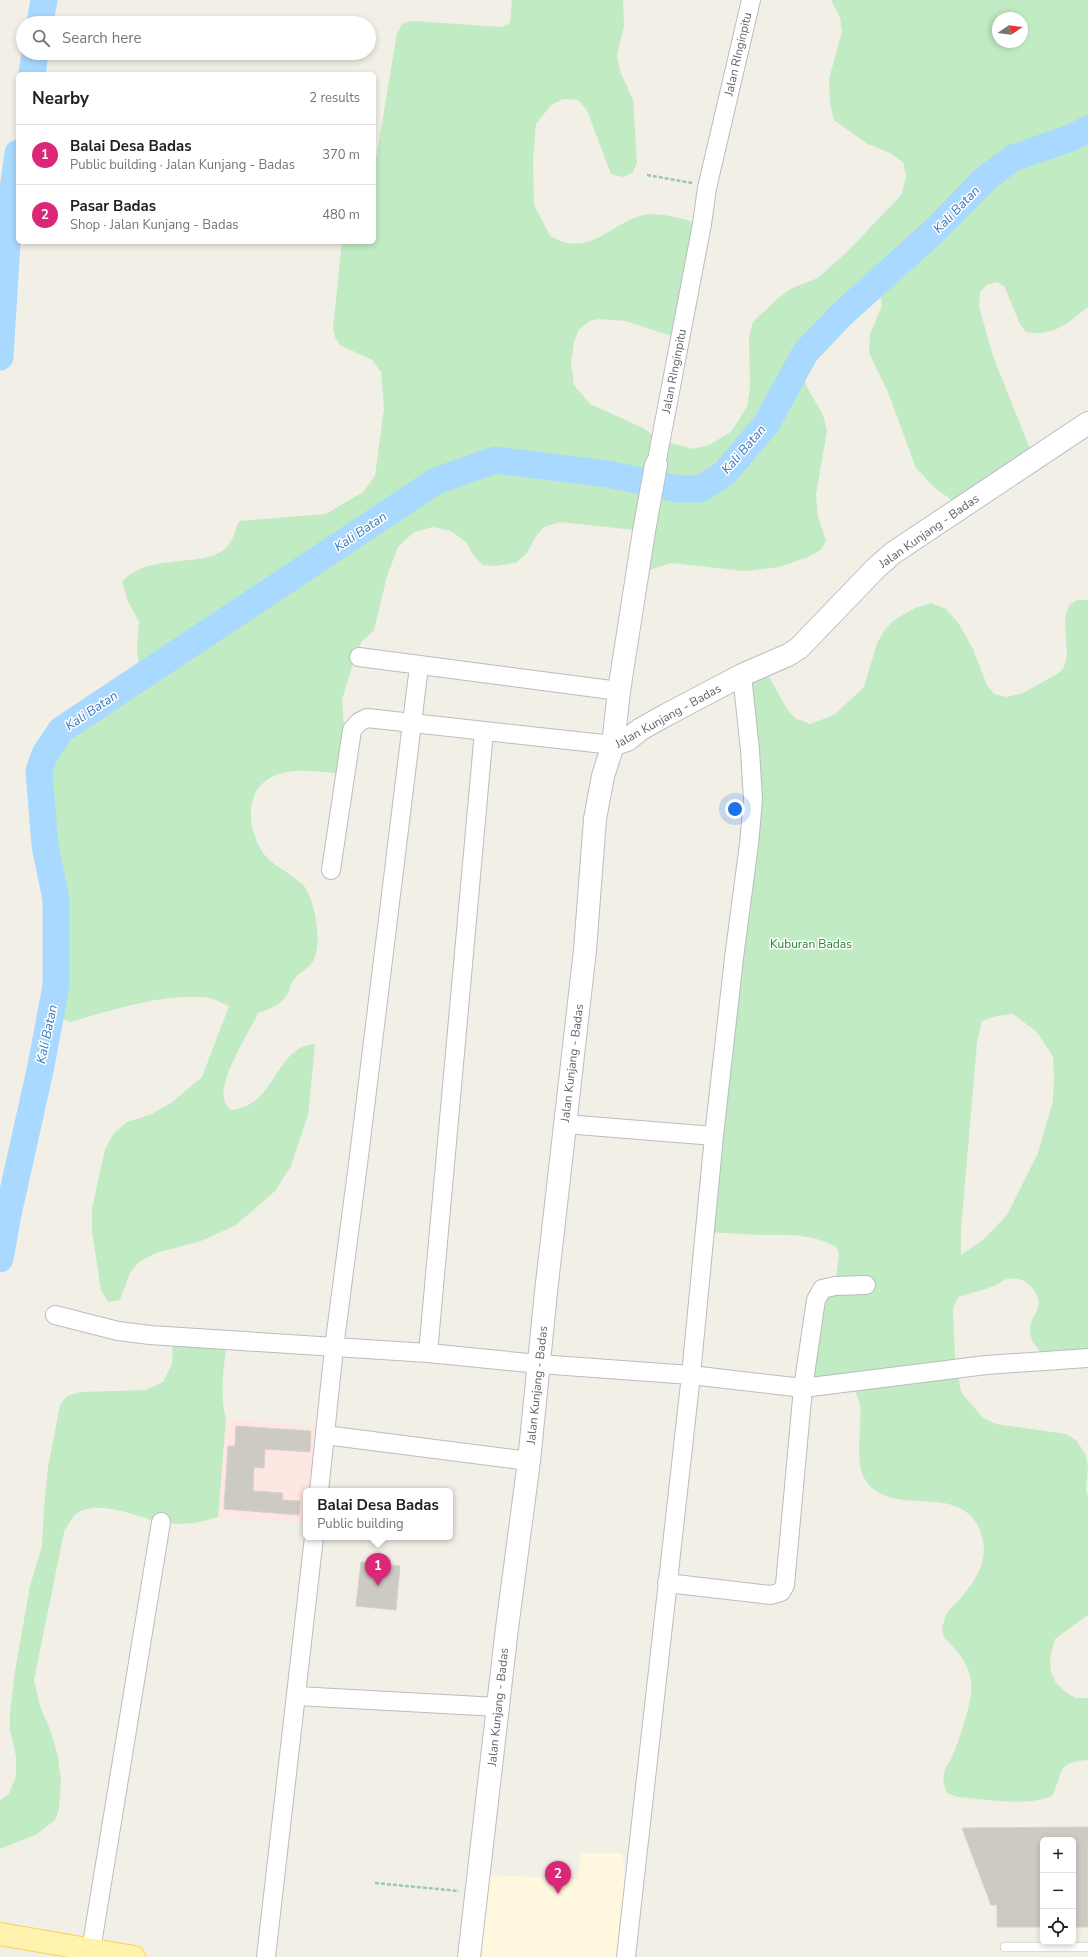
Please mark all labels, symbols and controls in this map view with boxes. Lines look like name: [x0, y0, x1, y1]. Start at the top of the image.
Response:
street label: Jalan RInginpitu: [720, 11, 755, 98]
north arrow: [992, 12, 1028, 48]
search box: [16, 16, 376, 60]
icon: search: [30, 27, 52, 49]
text: Search here: [62, 28, 142, 48]
text: Nearby: [32, 87, 89, 110]
text: 2 results: [309, 89, 360, 107]
text: Balai Desa Badas: [70, 136, 192, 156]
text: 1: [41, 146, 49, 164]
text: 370 m: [322, 146, 360, 164]
text: Public building · Jalan Kunjang - Badas: [70, 156, 295, 174]
water label: Kali Batan: [929, 182, 984, 237]
text: Pasar Badas: [70, 196, 156, 216]
text: 2: [41, 206, 49, 224]
text: 480 m: [322, 206, 360, 224]
text: Shop · Jalan Kunjang - Badas: [70, 216, 239, 234]
street label: Jalan RInginpitu: [658, 328, 690, 415]
water label: Kali Batan: [717, 421, 770, 478]
street label: Jalan Kunjang - Badas: [875, 490, 982, 572]
water label: Kali Batan: [331, 508, 390, 556]
street label: Jalan Kunjang - Badas: [611, 680, 724, 752]
water label: Kali Batan: [62, 687, 121, 735]
your location: [725, 799, 745, 819]
park label: Kuburan Badas: [770, 936, 852, 952]
water label: Kali Batan: [32, 1003, 62, 1065]
street label: Jalan Kunjang - Badas: [557, 1003, 587, 1124]
street label: Jalan Kunjang - Badas: [523, 1325, 551, 1446]
popup: [303, 1488, 453, 1540]
text: Balai Desa Badas: [317, 1495, 439, 1515]
text: Public building: [317, 1515, 404, 1533]
pin: 1: [365, 1553, 391, 1586]
street label: Jalan Kunjang - Badas: [484, 1647, 512, 1768]
map controls: [1040, 1837, 1076, 1945]
button: +: [1040, 1837, 1076, 1873]
pin: 2: [545, 1861, 571, 1894]
button: −: [1040, 1873, 1076, 1909]
button: locate: [1040, 1909, 1076, 1945]

